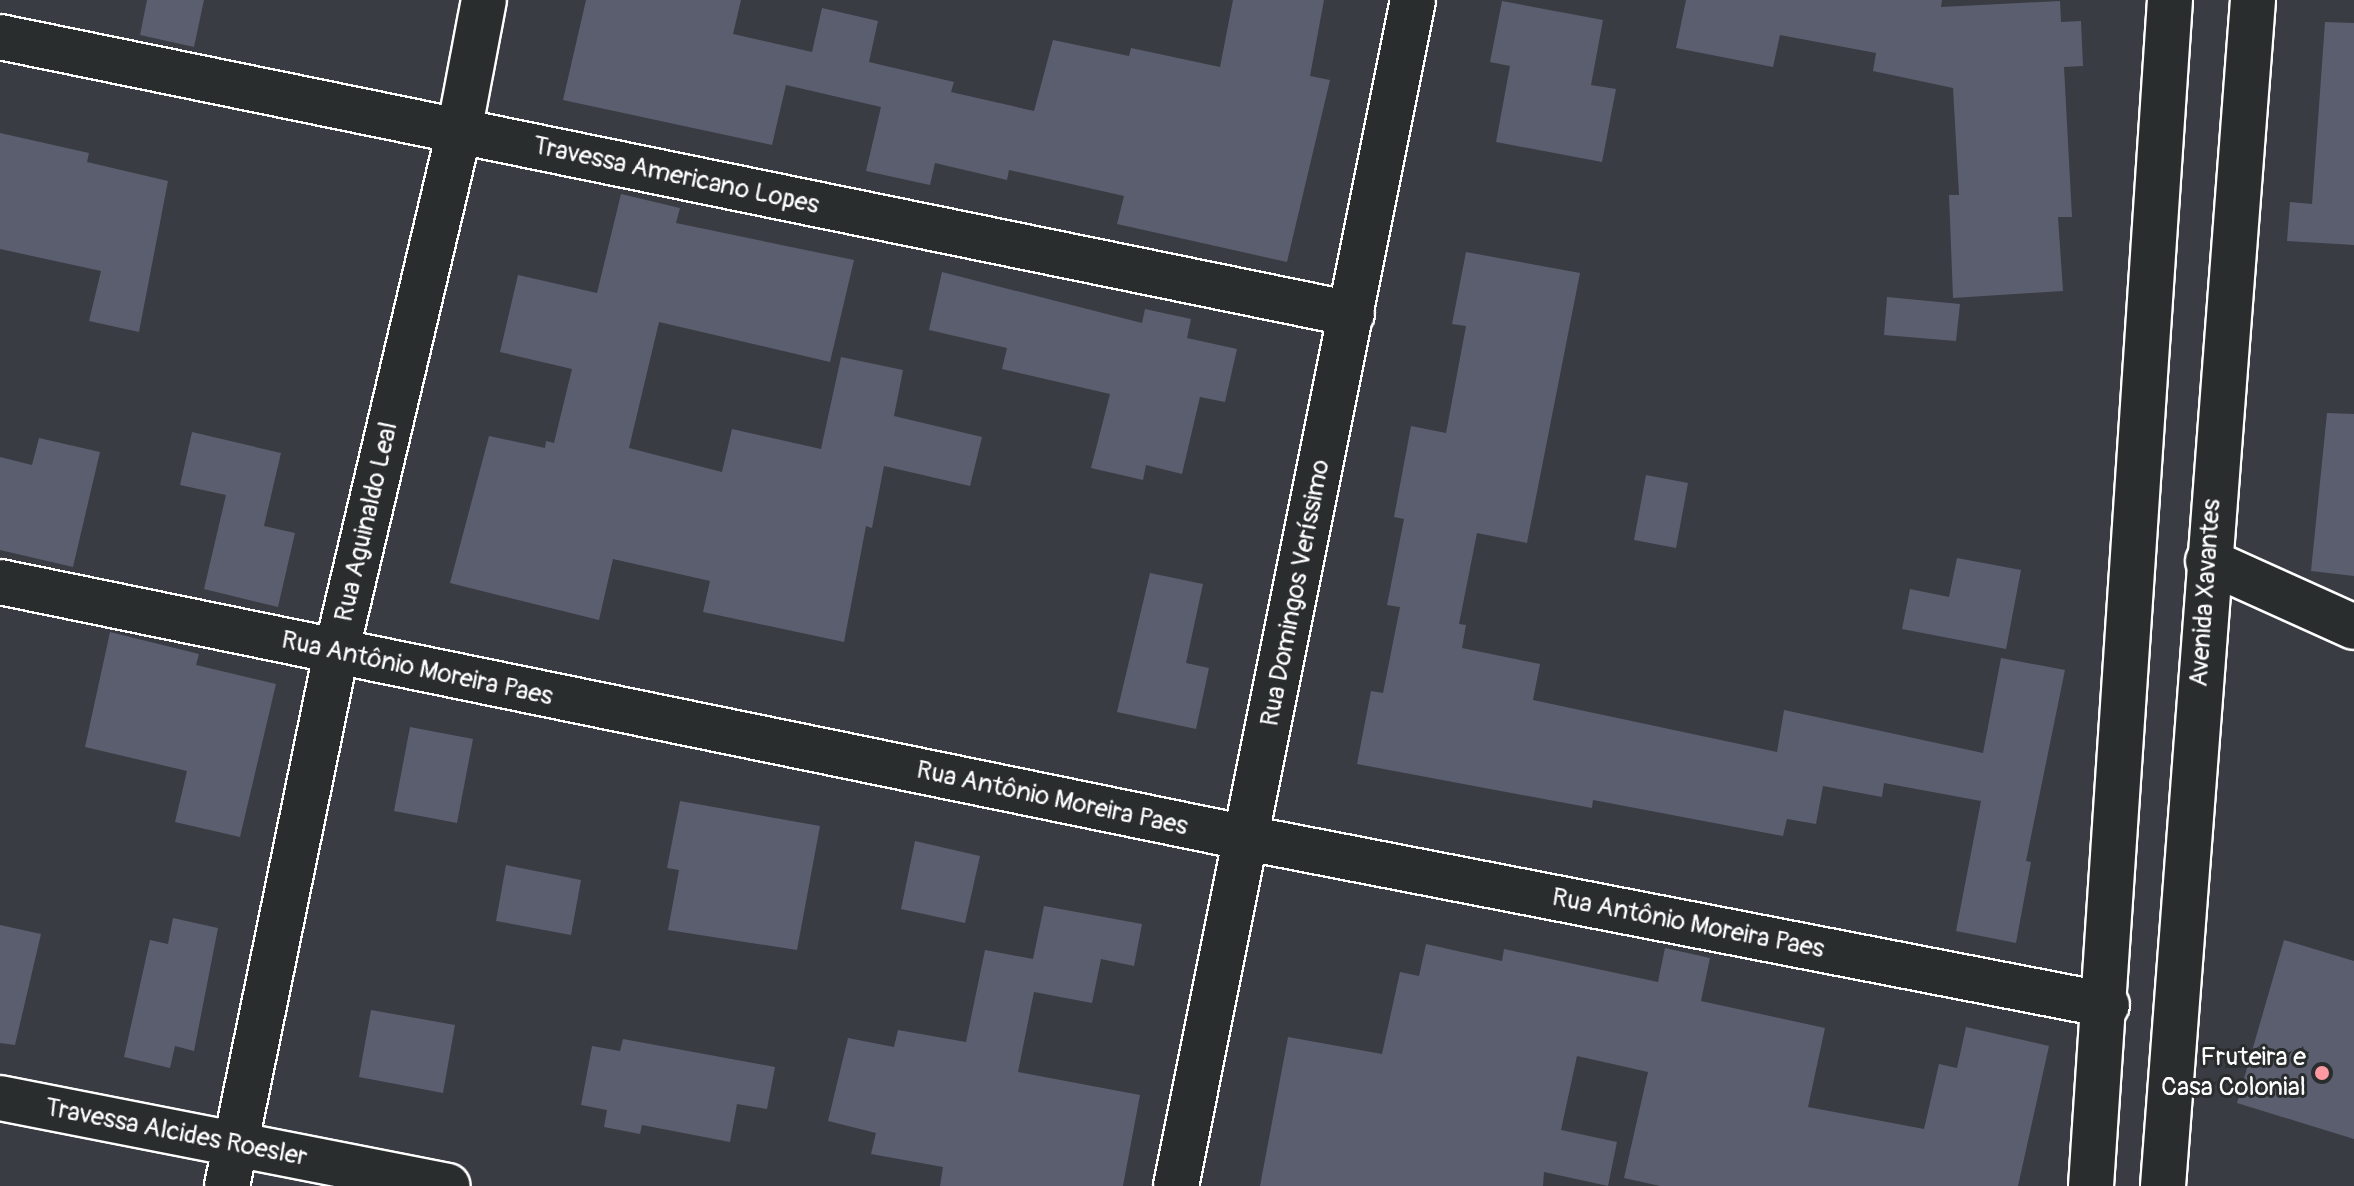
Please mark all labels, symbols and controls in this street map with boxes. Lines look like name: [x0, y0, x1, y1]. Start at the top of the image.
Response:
street label: Travessa Americano Lopes: [530, 130, 822, 222]
street label: Rua Aguinaldo Leal: [329, 419, 405, 625]
street label: Rua Domingos Veríssimo: [1255, 457, 1337, 729]
street label: Avenida Xavantes: [2184, 498, 2228, 688]
street label: Rua Antônio Moreira Paes: [278, 625, 556, 713]
street label: Rua Antônio Moreira Paes: [913, 755, 1191, 843]
street label: Rua Antônio Moreira Paes: [1549, 882, 1827, 966]
place label: Fruteira e Casa Colonial: [2161, 1042, 2306, 1104]
marker: Fruteira e Casa Colonial: [2313, 1064, 2331, 1082]
street label: Travessa Alcides Roesler: [42, 1092, 310, 1174]

